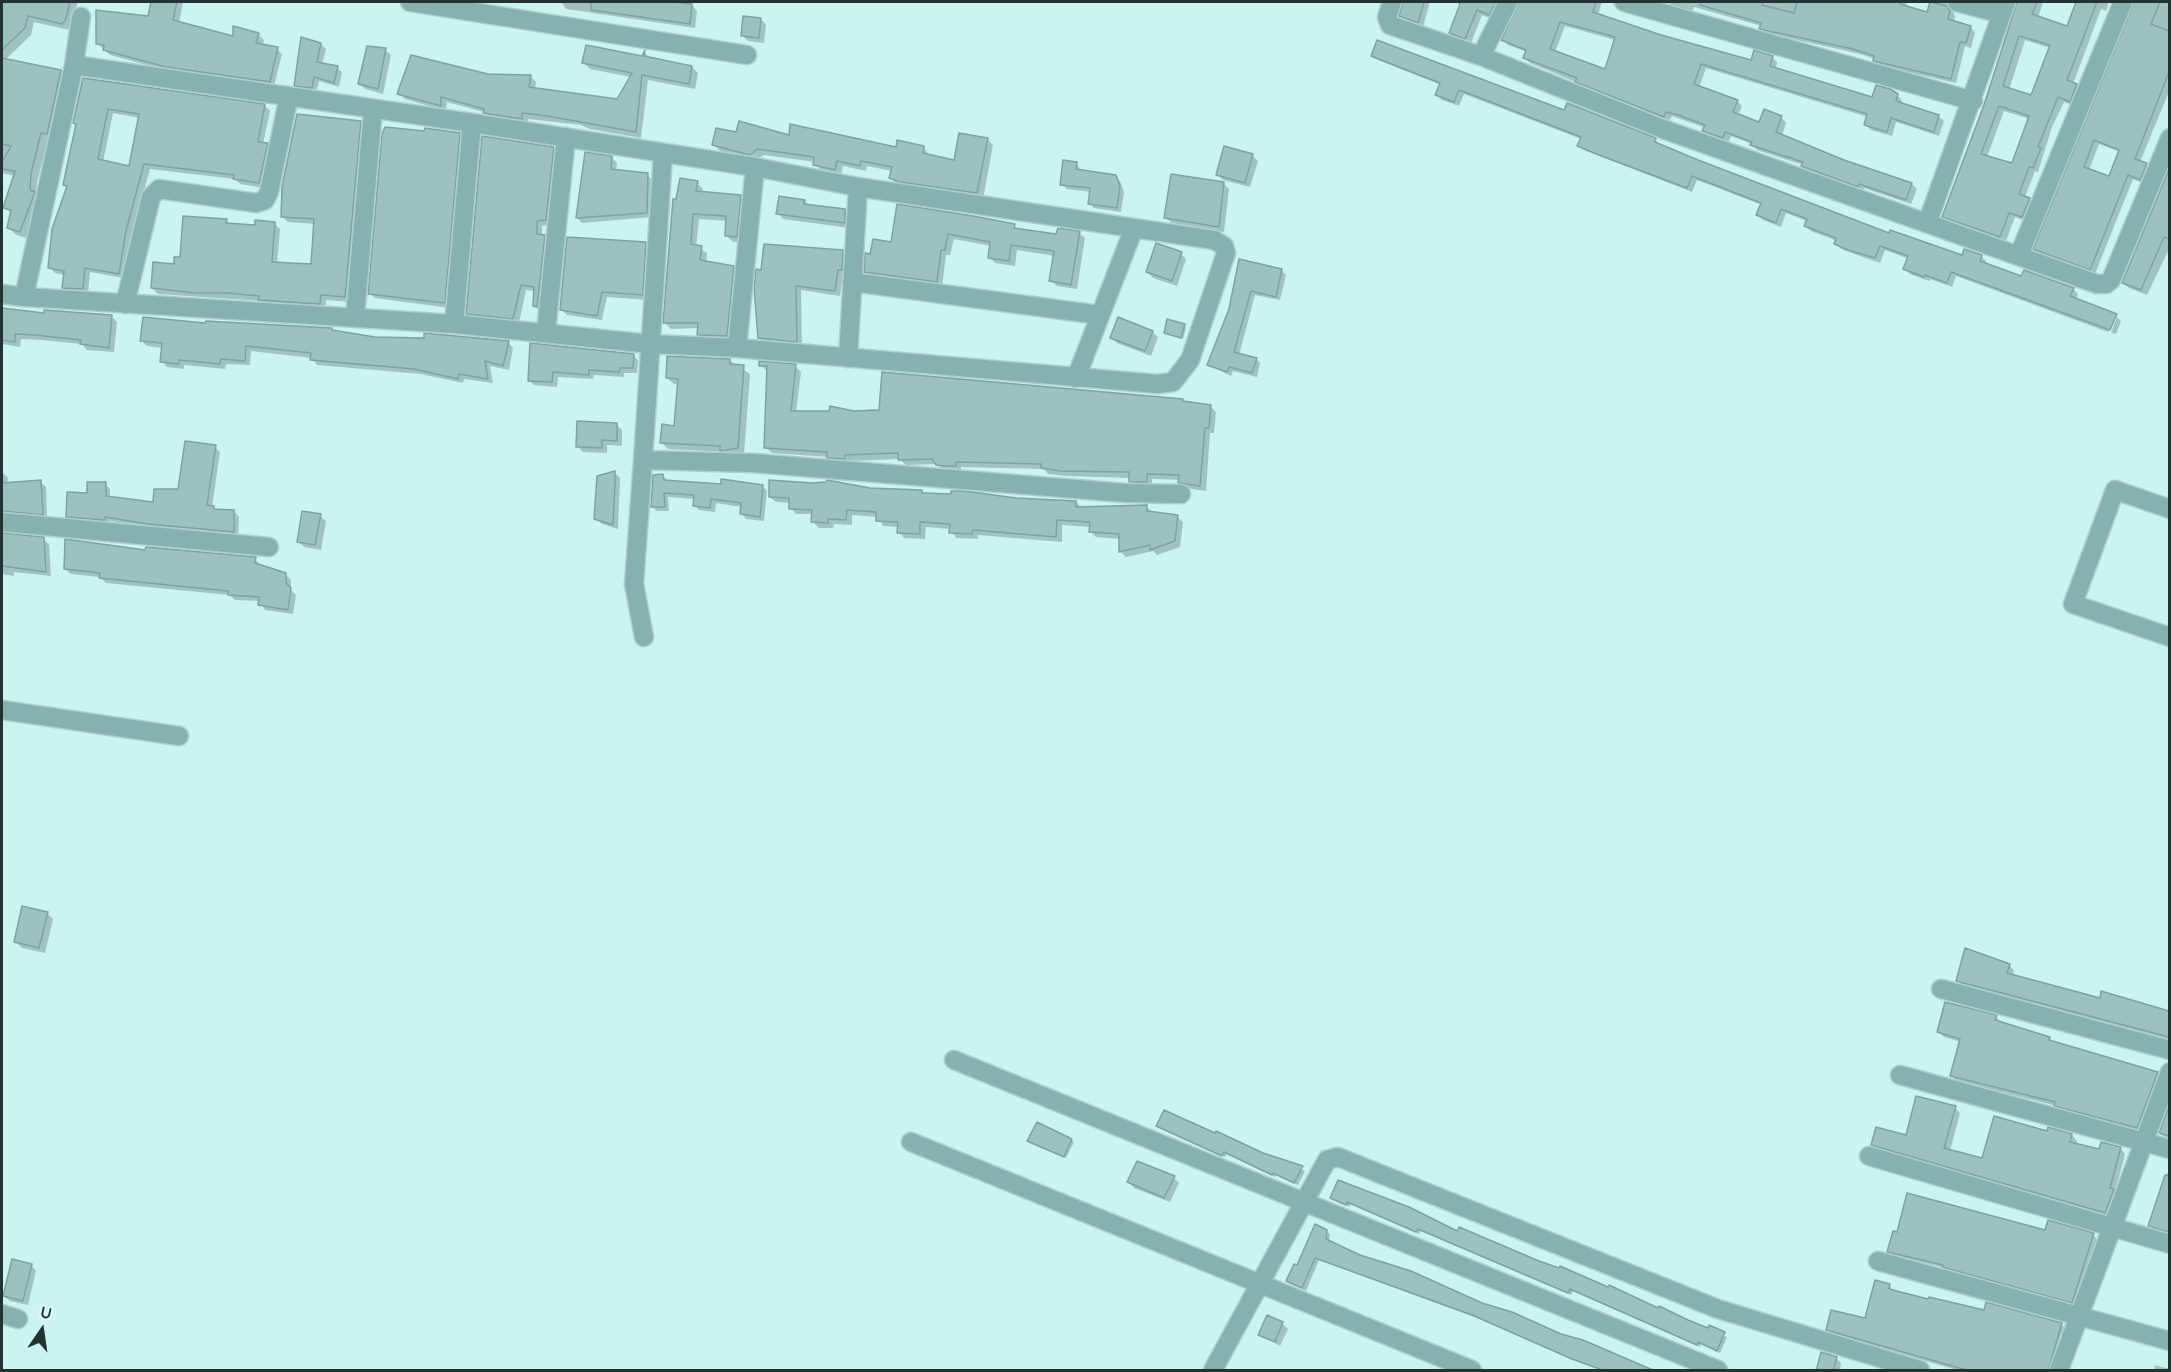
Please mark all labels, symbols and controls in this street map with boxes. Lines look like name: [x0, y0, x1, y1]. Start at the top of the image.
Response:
north arrow: [12, 1300, 72, 1360]
text: U: [38, 1301, 54, 1323]

